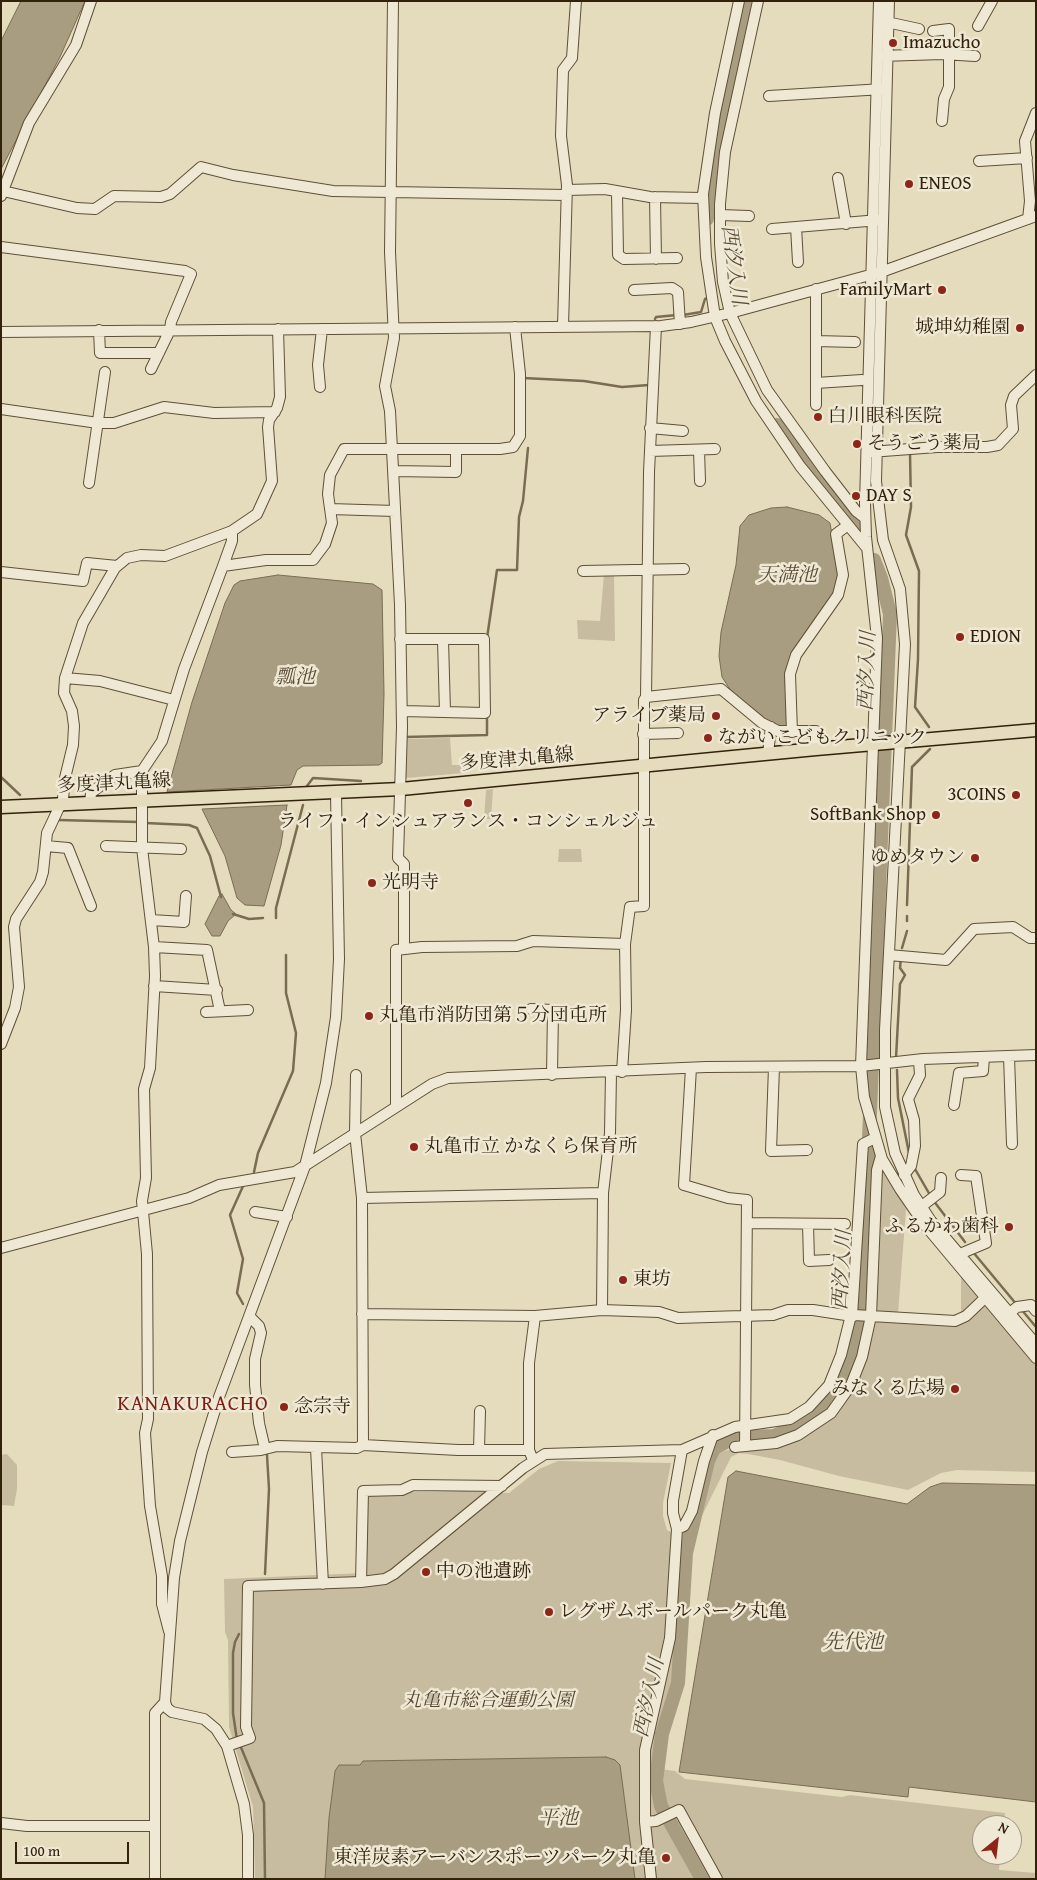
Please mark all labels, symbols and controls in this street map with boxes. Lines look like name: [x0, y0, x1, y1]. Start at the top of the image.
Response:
place label: Imazucho: [903, 32, 980, 54]
marker: Imazucho: [887, 37, 899, 49]
place label: ENEOS: [919, 173, 971, 195]
marker: ENEOS: [903, 178, 915, 190]
water label: 西汐入川: [716, 224, 750, 306]
place label: FamilyMart: [840, 279, 932, 301]
marker: FamilyMart: [936, 284, 948, 296]
place label: 城坤幼稚園: [915, 317, 1010, 339]
marker: 城坤幼稚園: [1014, 322, 1026, 334]
place label: 白川眼科医院: [828, 406, 942, 428]
marker: 白川眼科医院: [812, 411, 824, 423]
place label: そうごう薬局: [867, 433, 981, 455]
marker: そうごう薬局: [851, 438, 863, 450]
place label: DAY S: [866, 485, 912, 507]
marker: DAY S: [850, 490, 862, 502]
water label: 天満池: [757, 564, 817, 588]
place label: EDION: [970, 626, 1021, 648]
water label: 西汐入川: [855, 631, 881, 711]
marker: EDION: [954, 631, 966, 643]
water label: 瓢池: [275, 666, 315, 690]
place label: アライブ薬局: [592, 705, 706, 727]
marker: アライブ薬局: [710, 710, 722, 722]
place label: ながいこどもクリニック: [718, 727, 927, 749]
marker: ながいこどもクリニック: [702, 732, 714, 744]
street label: 多度津丸亀線: [459, 744, 575, 776]
street label: 多度津丸亀線: [56, 770, 172, 798]
place label: 3COINS: [947, 784, 1006, 806]
marker: 3COINS: [1010, 789, 1022, 801]
marker: ライフ・インシュアランス・コンシェルジュ: [462, 797, 474, 809]
place label: SoftBank Shop: [810, 804, 926, 826]
marker: SoftBank Shop: [930, 809, 942, 821]
place label: ライフ・インシュアランス・コンシェルジュ: [278, 811, 658, 833]
place label: ゆめタウン: [870, 847, 965, 869]
marker: ゆめタウン: [969, 852, 981, 864]
place label: 光明寺: [382, 872, 439, 894]
marker: 光明寺: [366, 877, 378, 889]
place label: 丸亀市消防団第５分団屯所: [379, 1005, 607, 1027]
marker: 丸亀市消防団第５分団屯所: [363, 1010, 375, 1022]
place label: 丸亀市立 かなくら保育所: [424, 1136, 637, 1158]
marker: 丸亀市立 かなくら保育所: [408, 1141, 420, 1153]
place label: ふるかわ歯科: [885, 1216, 999, 1238]
marker: ふるかわ歯科: [1003, 1221, 1015, 1233]
water label: 西汐入川: [829, 1229, 857, 1311]
place label: 東坊: [633, 1269, 671, 1291]
marker: 東坊: [617, 1274, 629, 1286]
place label: みなくる広場: [831, 1378, 945, 1400]
marker: みなくる広場: [949, 1383, 961, 1395]
district label: KANAKURACHO: [116, 1392, 270, 1418]
place label: 念宗寺: [294, 1396, 351, 1418]
marker: 念宗寺: [278, 1401, 290, 1413]
place label: 中の池遺跡: [436, 1561, 531, 1583]
marker: 中の池遺跡: [420, 1566, 432, 1578]
place label: レグザムボールパーク丸亀: [559, 1601, 787, 1623]
marker: レグザムボールパーク丸亀: [543, 1606, 555, 1618]
water label: 先代池: [823, 1631, 883, 1655]
water label: 西汐入川: [630, 1656, 670, 1740]
park label: 丸亀市総合運動公園: [403, 1690, 573, 1712]
water label: 平池: [538, 1807, 578, 1831]
north arrow: [972, 1815, 1022, 1865]
text: N: [995, 1817, 1013, 1839]
scale bar: [18, 1832, 131, 1864]
text: 100 m: [23, 1840, 60, 1861]
place label: 東洋炭素アーバンスポーツパーク丸亀: [334, 1847, 656, 1869]
marker: 東洋炭素アーバンスポーツパーク丸亀: [660, 1852, 672, 1864]

